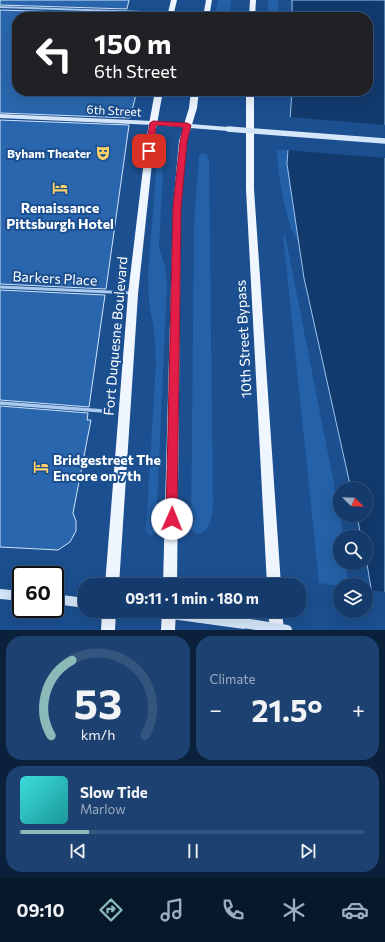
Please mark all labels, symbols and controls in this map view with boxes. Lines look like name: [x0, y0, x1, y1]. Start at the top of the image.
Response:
text: 150 m: [94, 26, 171, 60]
icon: left: [28, 28, 80, 80]
text: 6th Street: [94, 60, 177, 82]
street label: 6th Street: [86, 102, 142, 118]
pin: [132, 134, 166, 168]
icon: arrive: [138, 140, 160, 162]
theatre icon: Byham Theater: [94, 144, 112, 162]
place label: Byham Theater: [7, 146, 91, 160]
hotel icon: Renaissance Pittsburgh Hotel: [51, 179, 69, 197]
place label: Renaissance Pittsburgh Hotel: [6, 199, 114, 232]
street label: Fort Duquesne Boulevard: [100, 256, 130, 416]
street label: Barkers Place: [12, 267, 98, 289]
street label: 10th Street Bypass: [231, 279, 255, 399]
place label: Bridgestreet The Encore on 7th: [53, 451, 161, 484]
hotel icon: Bridgestreet The Encore on 7th: [32, 458, 50, 476]
north arrow: [333, 482, 373, 522]
map controls: [333, 482, 373, 618]
position arrow: [151, 498, 193, 540]
button: search: [333, 530, 373, 570]
speed limit sign: 60: [12, 566, 64, 618]
button: layers: [333, 578, 373, 618]
text: 09:11 · 1 min · 180 m: [125, 589, 259, 607]
text: Climate: [210, 671, 255, 687]
text: 53: [74, 677, 122, 728]
text: 21.5°: [251, 691, 323, 728]
text: −: [210, 696, 222, 723]
text: +: [352, 696, 365, 723]
text: km/h: [80, 725, 115, 743]
text: Slow Tide: [80, 783, 148, 801]
text: Marlow: [80, 801, 126, 817]
icon: previous: [67, 840, 89, 862]
icon: pause: [182, 840, 204, 862]
icon: next: [297, 840, 319, 862]
icon: directions: [97, 896, 125, 924]
icon: music: [158, 896, 186, 924]
icon: phone: [219, 896, 247, 924]
icon: climate: [280, 896, 308, 924]
icon: car: [341, 896, 369, 924]
text: 09:10: [16, 899, 64, 921]

